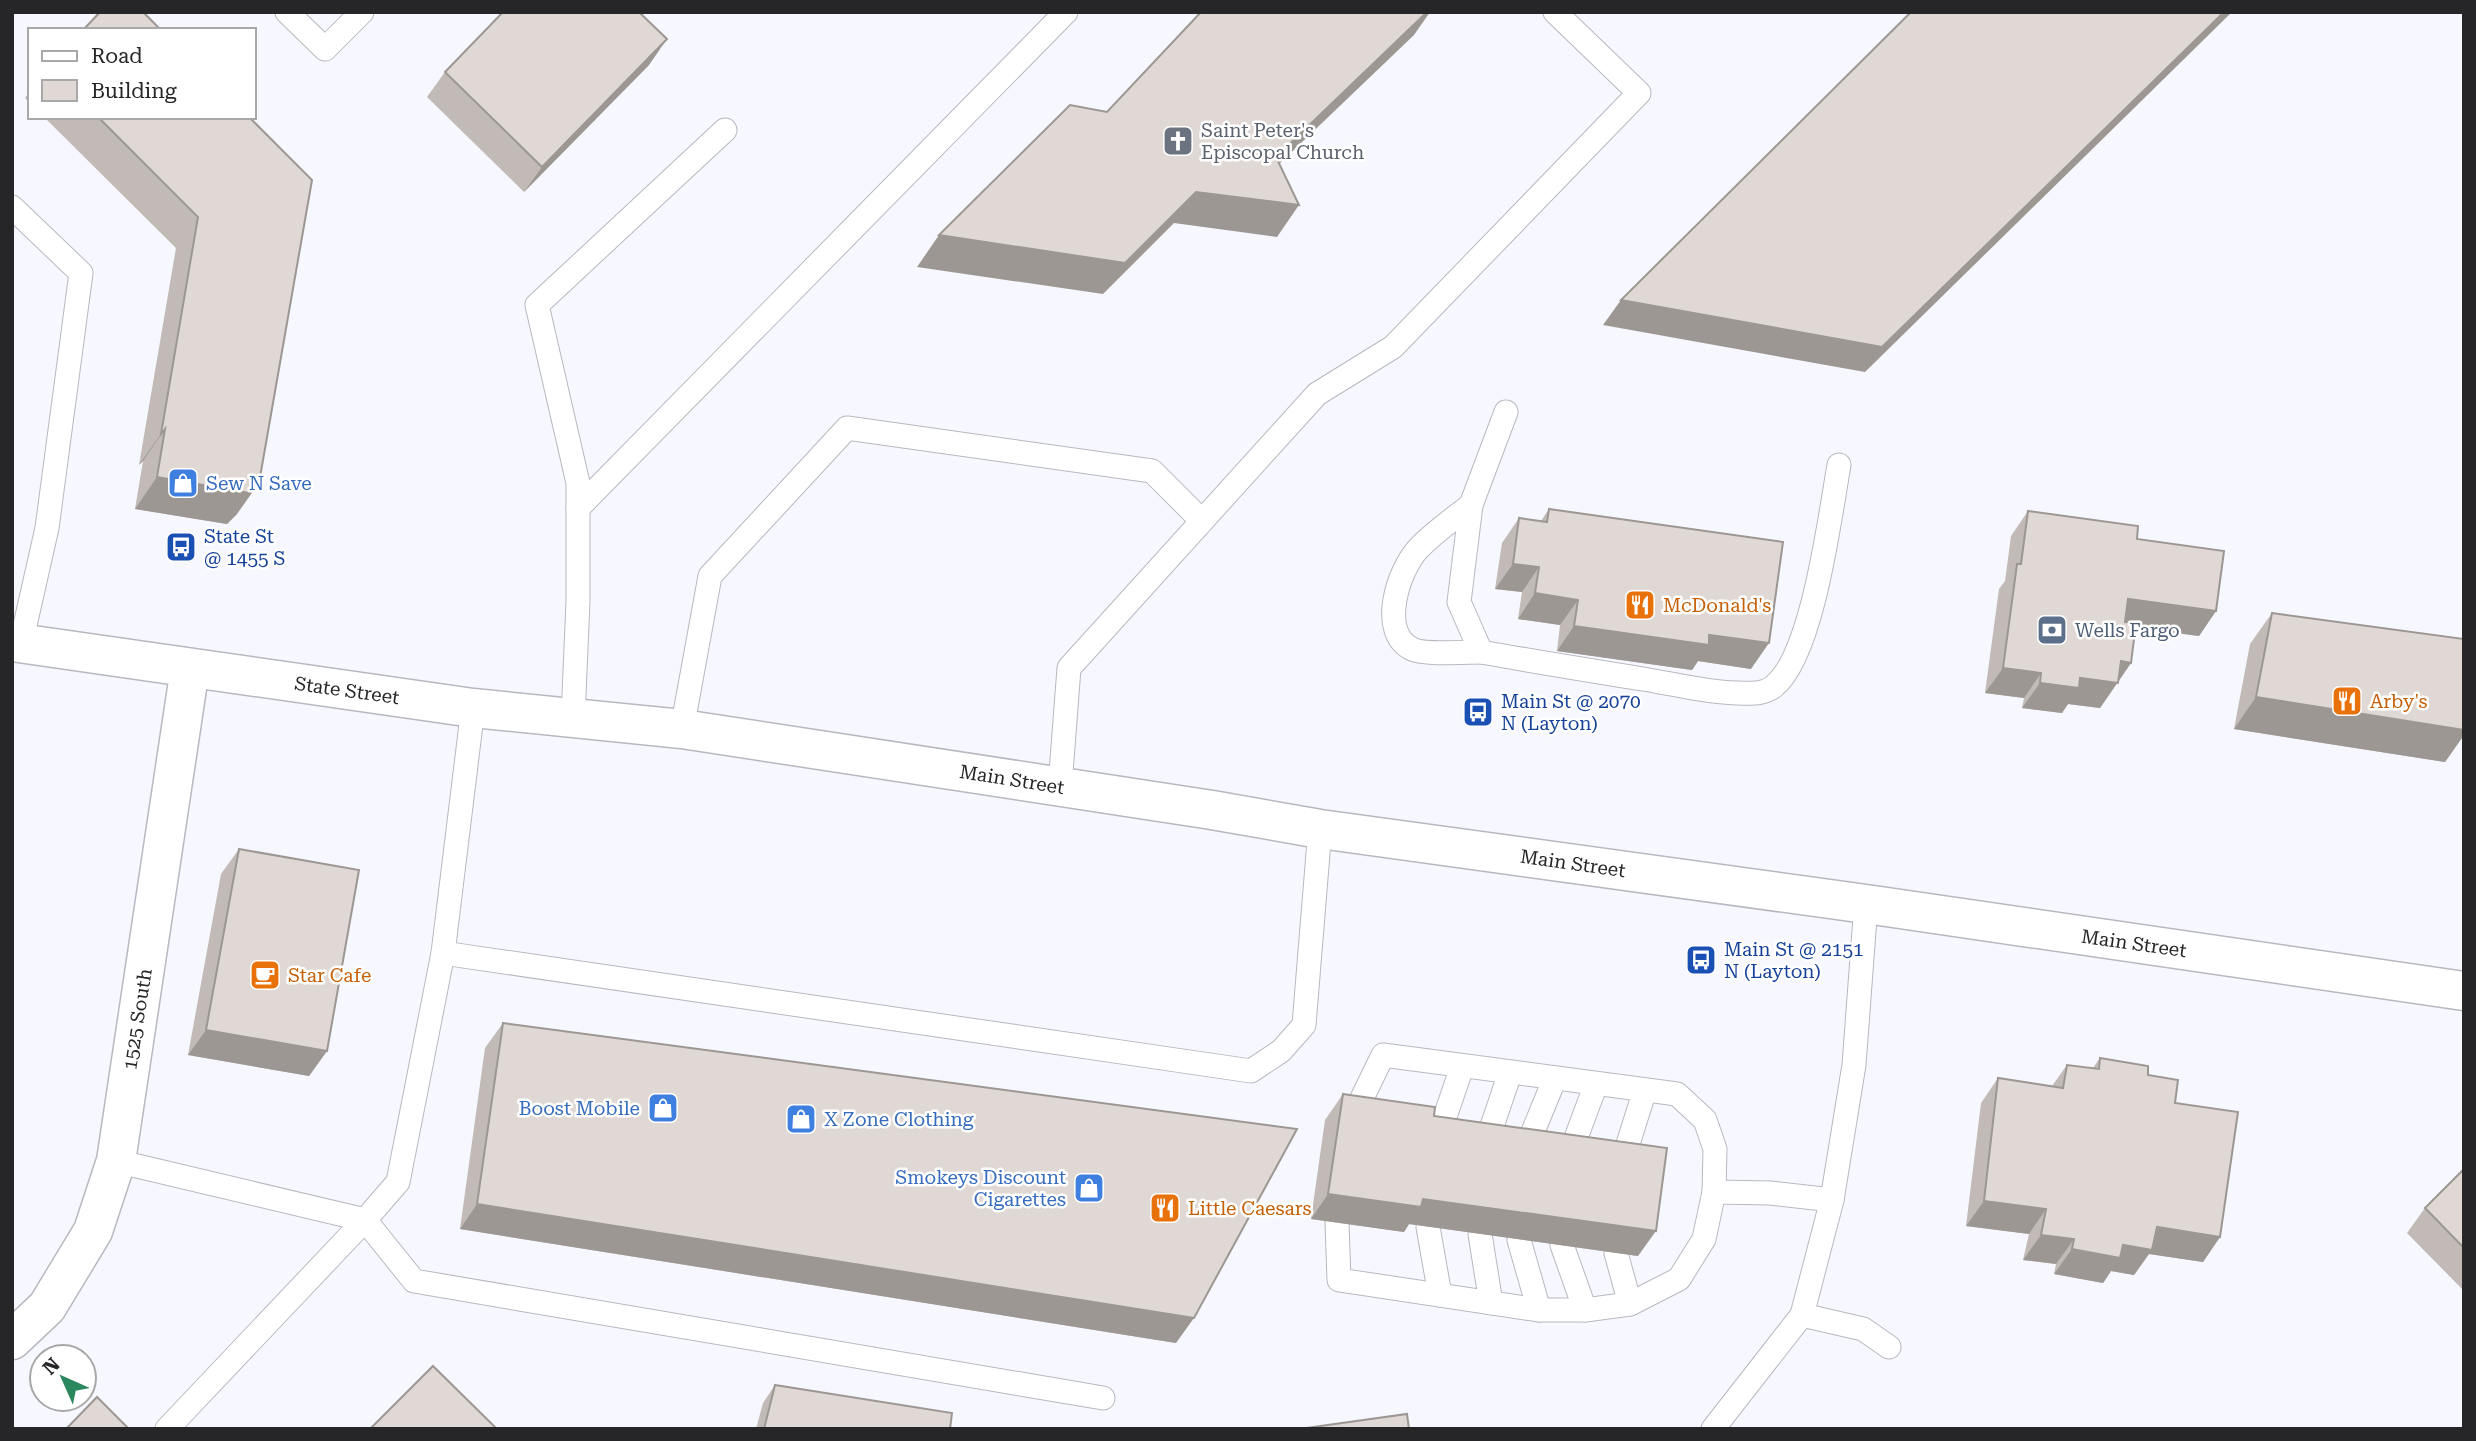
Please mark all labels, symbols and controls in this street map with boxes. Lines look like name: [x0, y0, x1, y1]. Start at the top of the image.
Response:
legend: [28, 28, 256, 119]
text: Road: [91, 44, 143, 68]
text: Building: [91, 79, 177, 103]
place label: Saint Peter's Episcopal Church: [1201, 119, 1364, 164]
church icon: Saint Peter's Episcopal Church: [1161, 124, 1195, 158]
shop icon: Sew N Save: [166, 466, 200, 500]
place label: Sew N Save: [206, 472, 312, 495]
place label: State St @ 1455 S: [204, 525, 285, 570]
bus stop icon: State St @ 1455 S: [164, 530, 198, 564]
restaurant icon: McDonald's: [1623, 588, 1657, 622]
place label: McDonald's: [1663, 594, 1771, 617]
bank icon: Wells Fargo: [2035, 613, 2069, 647]
place label: Wells Fargo: [2075, 619, 2180, 642]
street label: State Street: [293, 672, 401, 709]
restaurant icon: Arby's: [2330, 684, 2364, 718]
place label: Main St @ 2070 N (Layton): [1501, 690, 1641, 735]
place label: Arby's: [2370, 690, 2428, 713]
bus stop icon: Main St @ 2070 N (Layton): [1461, 695, 1495, 729]
street label: Main Street: [958, 760, 1066, 799]
street label: Main Street: [1519, 845, 1627, 882]
street label: Main Street: [2080, 925, 2188, 962]
place label: Main St @ 2151 N (Layton): [1724, 938, 1864, 983]
bus stop icon: Main St @ 2151 N (Layton): [1684, 943, 1718, 977]
cafe icon: Star Cafe: [248, 958, 282, 992]
place label: Star Cafe: [288, 964, 371, 987]
street label: 1525 South: [118, 967, 157, 1071]
shop icon: Boost Mobile: [646, 1091, 680, 1125]
place label: Boost Mobile: [519, 1097, 640, 1120]
shop icon: X Zone Clothing: [784, 1102, 818, 1136]
place label: X Zone Clothing: [824, 1108, 974, 1131]
place label: Smokeys Discount Cigarettes: [895, 1166, 1066, 1211]
shop icon: Smokeys Discount Cigarettes: [1072, 1171, 1106, 1205]
restaurant icon: Little Caesars: [1148, 1191, 1182, 1225]
place label: Little Caesars: [1188, 1197, 1312, 1220]
north arrow: [28, 1343, 98, 1413]
text: N: [38, 1353, 65, 1380]

